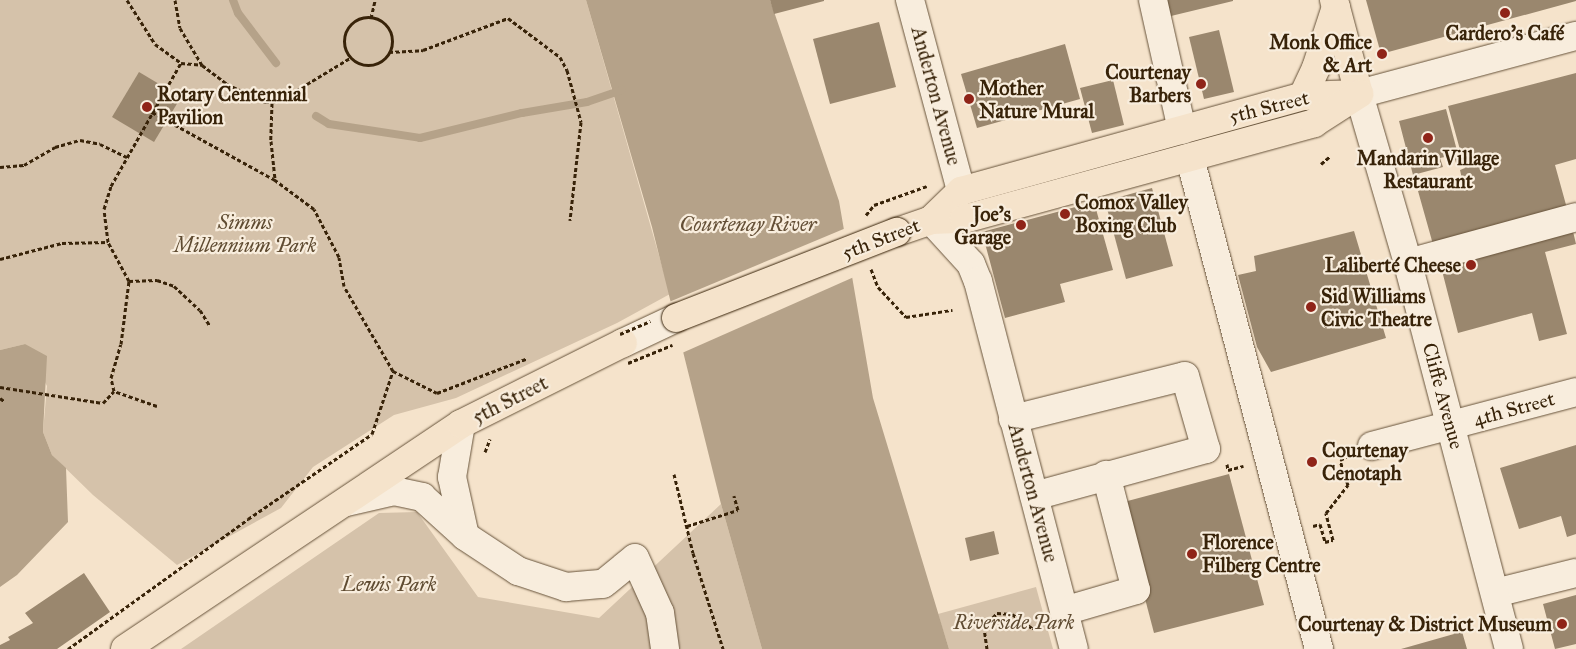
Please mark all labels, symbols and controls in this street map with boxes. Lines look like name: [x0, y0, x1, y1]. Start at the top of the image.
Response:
marker: Cardero's Café: [1499, 7, 1511, 19]
place label: Cardero's Café: [1446, 21, 1564, 45]
street label: Anderton Avenue: [906, 24, 966, 168]
place label: Monk Office & Art: [1269, 30, 1372, 77]
marker: Monk Office & Art: [1376, 48, 1388, 60]
place label: Courtenay Barbers: [1105, 60, 1191, 107]
place label: Mother Nature Mural: [979, 76, 1094, 123]
marker: Courtenay Barbers: [1195, 78, 1207, 90]
place label: Rotary Centennial Pavilion: [157, 83, 307, 130]
street label: 5th Street: [1227, 86, 1311, 128]
marker: Mother Nature Mural: [963, 93, 975, 105]
marker: Rotary Centennial Pavilion: [141, 101, 153, 113]
marker: Mandarin Village Restaurant: [1422, 132, 1434, 144]
place label: Mandarin Village Restaurant: [1357, 146, 1499, 193]
place label: Comox Valley Boxing Club: [1075, 190, 1188, 237]
place label: Joe's Garage: [954, 202, 1011, 249]
marker: Comox Valley Boxing Club: [1059, 208, 1071, 220]
park label: Simms Millennium Park: [174, 210, 316, 257]
water label: Courtenay River: [679, 211, 817, 237]
street label: 5th Street: [839, 213, 923, 265]
marker: Joe's Garage: [1015, 219, 1027, 231]
place label: Laliberté Cheese: [1325, 253, 1461, 277]
marker: Laliberté Cheese: [1465, 259, 1477, 271]
place label: Sid Williams Civic Theatre: [1321, 284, 1432, 331]
marker: Sid Williams Civic Theatre: [1305, 301, 1317, 313]
street label: Cliffe Avenue: [1417, 340, 1469, 452]
street label: 5th Street: [468, 371, 552, 429]
street label: 4th Street: [1471, 387, 1557, 431]
street label: Anderton Avenue: [1003, 421, 1063, 565]
place label: Courtenay Cenotaph: [1322, 439, 1408, 486]
marker: Courtenay Cenotaph: [1306, 456, 1318, 468]
place label: Florence Filberg Centre: [1202, 530, 1321, 577]
marker: Florence Filberg Centre: [1186, 548, 1198, 560]
park label: Lewis Park: [342, 572, 436, 596]
park label: Riverside Park: [954, 610, 1074, 634]
place label: Courtenay & District Museum: [1298, 612, 1552, 636]
marker: Courtenay & District Museum: [1556, 618, 1568, 630]

